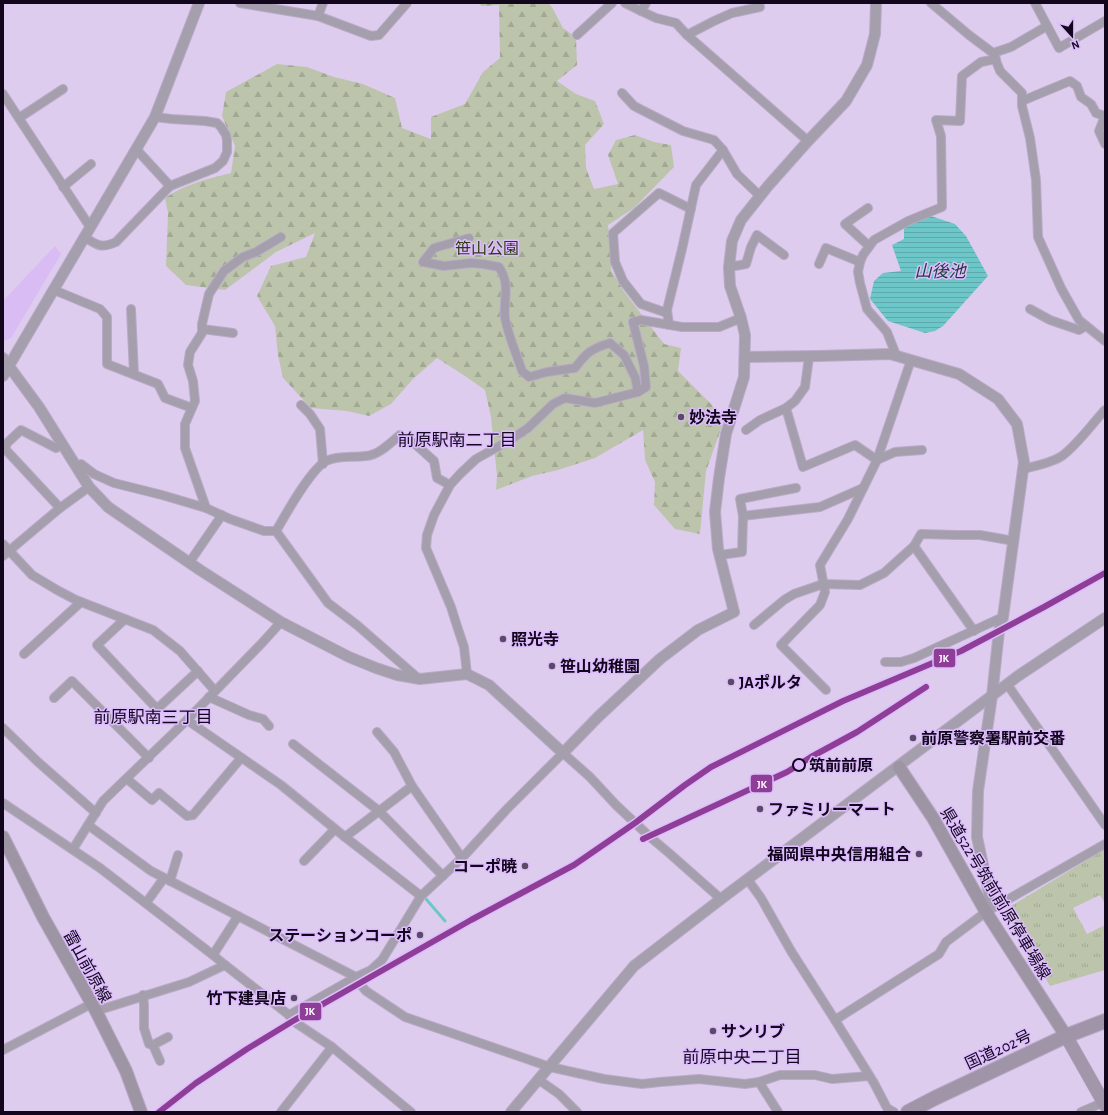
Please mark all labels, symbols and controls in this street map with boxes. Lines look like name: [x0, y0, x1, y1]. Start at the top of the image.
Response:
north arrow: [1052, 16, 1092, 56]
text: N: [1070, 38, 1081, 51]
park label: 笹山公園: [455, 240, 519, 257]
water label: 山後池: [915, 262, 967, 280]
place label: 妙法寺: [689, 409, 737, 426]
marker: 妙法寺: [676, 412, 686, 422]
district label: 前原駅南二丁目: [398, 431, 517, 449]
place label: 照光寺: [511, 631, 559, 648]
marker: 照光寺: [498, 634, 508, 644]
line badge: JK: [933, 648, 956, 668]
text: JK: [939, 653, 950, 664]
place label: 笹山幼稚園: [560, 658, 640, 675]
marker: 笹山幼稚園: [547, 661, 557, 671]
place label: JAポルタ: [739, 674, 802, 691]
marker: JAポルタ: [726, 677, 736, 687]
district label: 前原駅南三丁目: [94, 708, 213, 726]
place label: 前原警察署駅前交番: [921, 730, 1065, 747]
marker: 前原警察署駅前交番: [908, 733, 918, 743]
place label: 筑前前原: [809, 757, 873, 774]
marker: 筑前前原: [792, 758, 806, 772]
line badge: JK: [750, 774, 773, 793]
text: JK: [757, 779, 768, 790]
place label: ファミリーマート: [768, 802, 896, 818]
marker: ファミリーマート: [755, 804, 765, 814]
street label: 県道522号筑前前原停車場線: [937, 804, 1054, 982]
place label: 福岡県中央信用組合: [767, 846, 911, 863]
marker: 福岡県中央信用組合: [914, 849, 924, 859]
place label: コーポ暁: [453, 858, 517, 875]
marker: コーポ暁: [520, 861, 530, 871]
street label: 雷山前原線: [61, 927, 114, 1005]
place label: ステーションコーポ: [268, 927, 412, 944]
marker: ステーションコーポ: [415, 930, 425, 940]
place label: 竹下建具店: [206, 990, 286, 1007]
marker: 竹下建具店: [289, 993, 299, 1003]
line badge: JK: [299, 1002, 322, 1021]
text: JK: [305, 1006, 316, 1017]
place label: サンリブ: [721, 1023, 785, 1040]
marker: サンリブ: [708, 1026, 718, 1036]
street label: 国道202号: [962, 1027, 1034, 1072]
district label: 前原中央二丁目: [683, 1048, 802, 1066]

